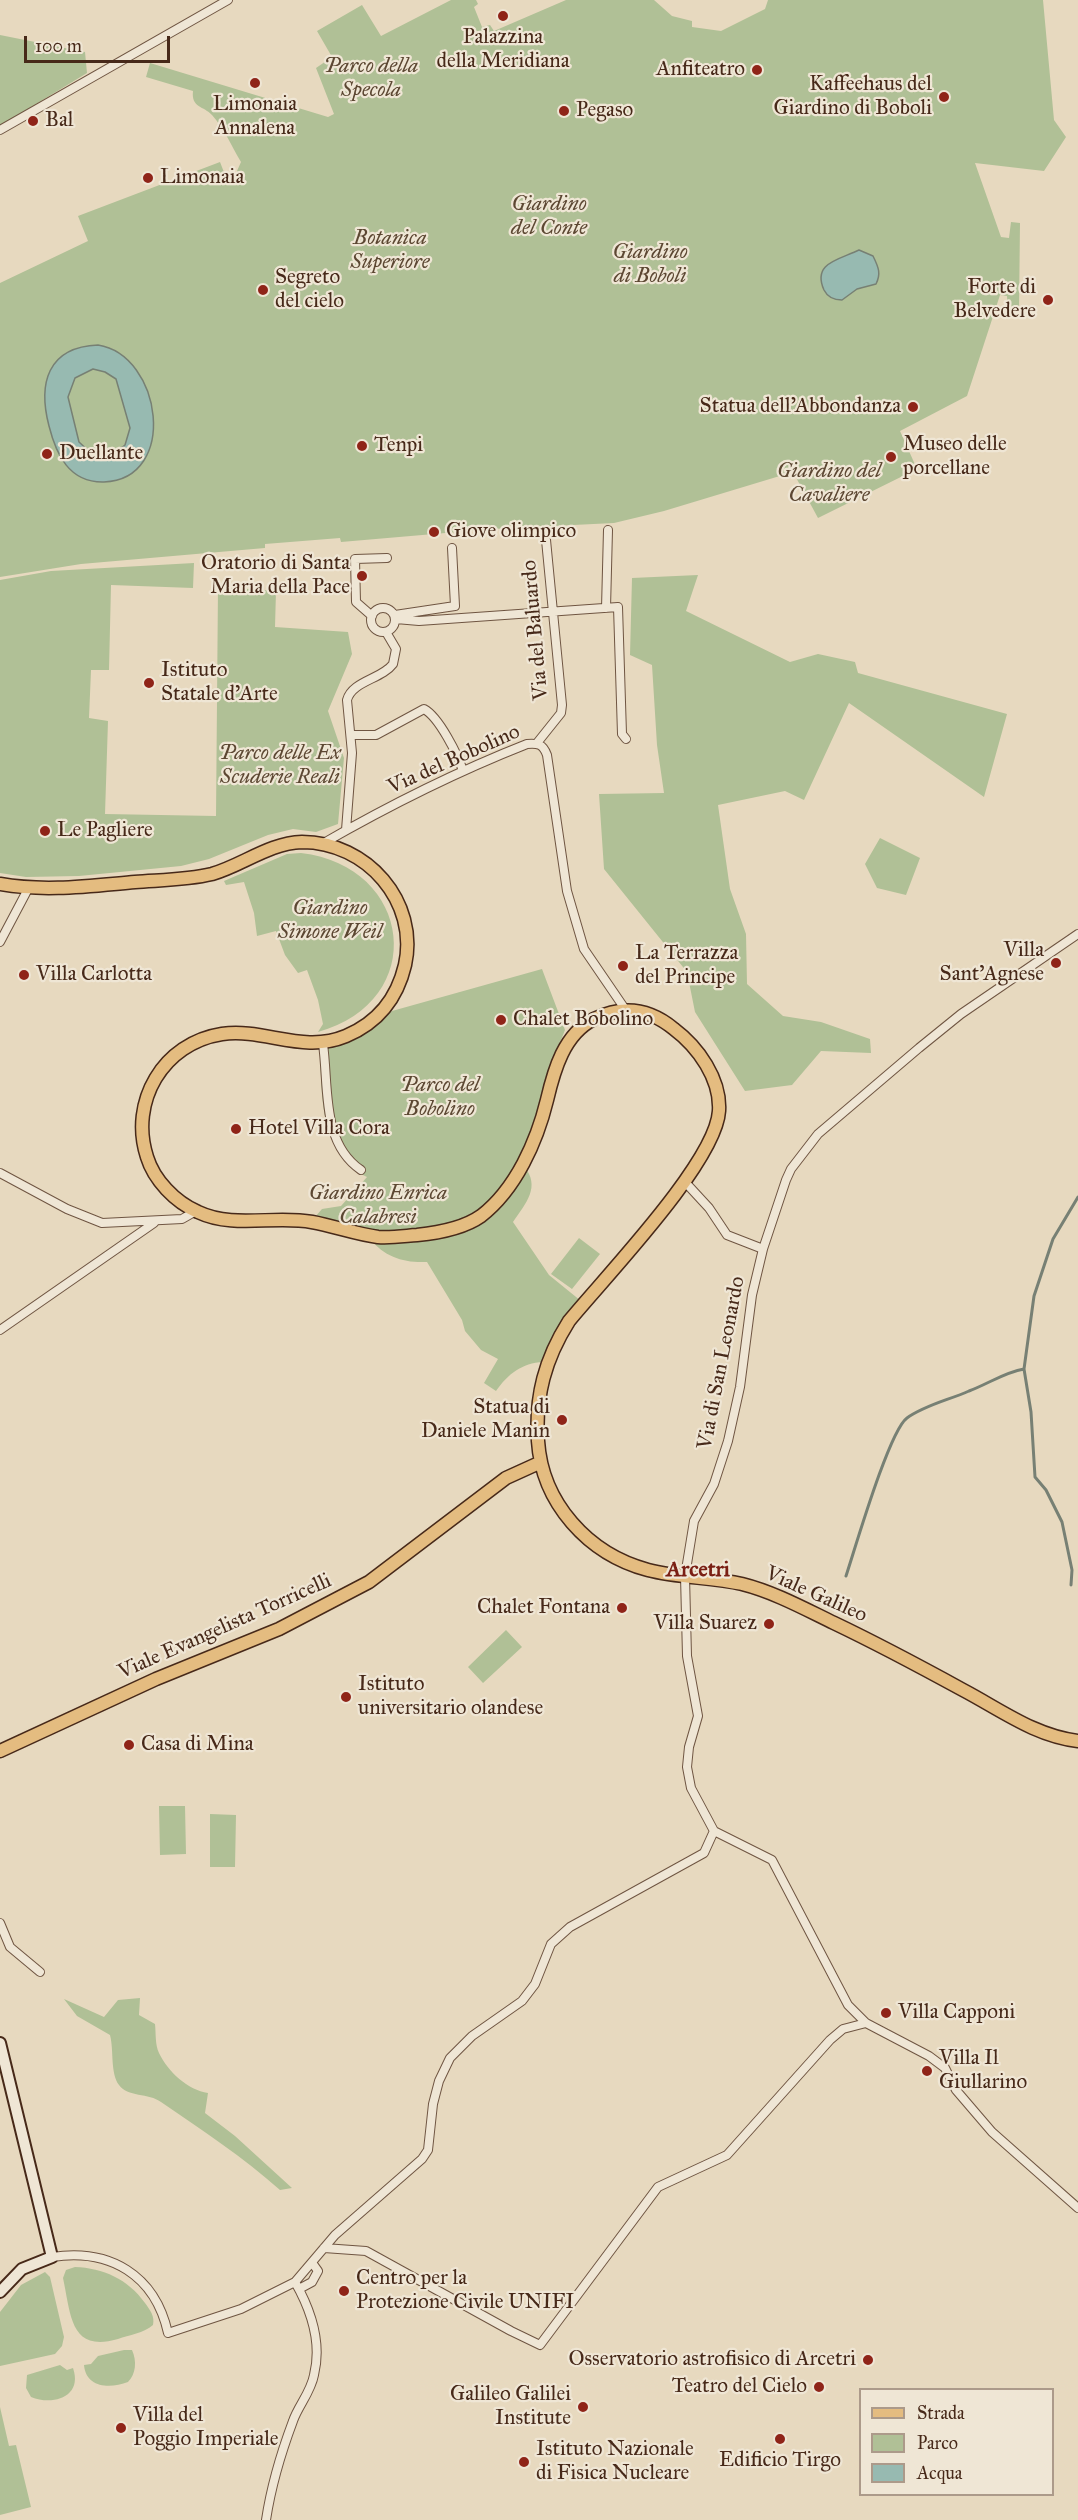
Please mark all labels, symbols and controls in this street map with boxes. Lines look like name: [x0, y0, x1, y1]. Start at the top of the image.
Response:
marker: Palazzina della Meridiana: [496, 9, 510, 23]
scale bar: [27, 24, 172, 62]
place label: Palazzina della Meridiana: [436, 25, 570, 75]
text: 100 m: [35, 35, 82, 57]
park label: Parco della Specola: [324, 54, 418, 104]
place label: Anfiteatro: [656, 57, 745, 83]
marker: Anfiteatro: [750, 63, 764, 77]
place label: Kaffeehaus del Giardino di Boboli: [774, 72, 932, 122]
marker: Limonaia Annalena: [248, 76, 262, 90]
marker: Kaffeehaus del Giardino di Boboli: [937, 90, 951, 104]
place label: Limonaia Annalena: [213, 92, 297, 142]
place label: Pegaso: [576, 98, 633, 124]
marker: Pegaso: [557, 104, 571, 118]
place label: Bal: [45, 108, 73, 134]
marker: Bal: [26, 114, 40, 128]
place label: Limonaia: [160, 165, 244, 191]
marker: Limonaia: [141, 171, 155, 185]
park label: Giardino del Conte: [511, 192, 587, 242]
park label: Botanica Superiore: [350, 226, 430, 276]
park label: Giardino di Boboli: [612, 240, 688, 290]
place label: Segreto del cielo: [275, 265, 344, 315]
place label: Forte di Belvedere: [954, 275, 1036, 325]
marker: Segreto del cielo: [256, 283, 270, 297]
marker: Forte di Belvedere: [1041, 293, 1055, 307]
place label: Statua dell'Abbondanza: [700, 394, 901, 420]
marker: Statua dell'Abbondanza: [906, 400, 920, 414]
place label: Museo delle porcellane: [903, 432, 1007, 482]
place label: Tenpi: [374, 433, 423, 459]
marker: Tenpi: [355, 439, 369, 453]
place label: Duellante: [59, 441, 143, 467]
marker: Duellante: [40, 447, 54, 461]
marker: Museo delle porcellane: [884, 450, 898, 464]
park label: Giardino del Cavaliere: [777, 459, 881, 509]
place label: Giove olimpico: [446, 519, 576, 545]
marker: Giove olimpico: [427, 525, 441, 539]
place label: Oratorio di Santa Maria della Pace: [201, 551, 350, 601]
street label: Via del Baluardo: [517, 559, 555, 701]
marker: Oratorio di Santa Maria della Pace: [355, 569, 369, 583]
place label: Istituto Statale d'Arte: [161, 658, 278, 708]
marker: Istituto Statale d'Arte: [142, 676, 156, 690]
street label: Via del Bobolino: [384, 720, 524, 800]
park label: Parco delle Ex Scuderie Reali: [219, 741, 341, 791]
place label: Le Pagliere: [57, 818, 153, 844]
marker: Le Pagliere: [38, 824, 52, 838]
park label: Giardino Simone Weil: [278, 896, 382, 946]
place label: Villa Sant'Agnese: [940, 938, 1044, 988]
place label: La Terrazza del Principe: [635, 941, 738, 991]
marker: Villa Sant'Agnese: [1049, 956, 1063, 970]
marker: La Terrazza del Principe: [616, 959, 630, 973]
place label: Villa Carlotta: [36, 962, 152, 988]
marker: Villa Carlotta: [17, 968, 31, 982]
place label: Chalet Bobolino: [513, 1007, 653, 1033]
marker: Chalet Bobolino: [494, 1013, 508, 1027]
park label: Parco del Bobolino: [401, 1073, 479, 1123]
place label: Hotel Villa Cora: [248, 1116, 390, 1142]
marker: Hotel Villa Cora: [229, 1122, 243, 1136]
park label: Giardino Enrica Calabresi: [309, 1181, 447, 1231]
street label: Via di San Leonardo: [693, 1274, 751, 1452]
place label: Statua di Daniele Manin: [421, 1395, 550, 1445]
marker: Statua di Daniele Manin: [555, 1413, 569, 1427]
district label: Arcetri: [666, 1558, 730, 1584]
street label: Viale Galileo: [761, 1561, 871, 1629]
street label: Viale Evangelista Torricelli: [114, 1569, 336, 1685]
place label: Chalet Fontana: [477, 1595, 610, 1621]
marker: Chalet Fontana: [615, 1601, 629, 1615]
place label: Villa Suarez: [654, 1611, 757, 1637]
marker: Villa Suarez: [762, 1617, 776, 1631]
place label: Istituto universitario olandese: [358, 1672, 543, 1722]
marker: Istituto universitario olandese: [339, 1690, 353, 1704]
place label: Casa di Mina: [141, 1732, 254, 1758]
marker: Casa di Mina: [122, 1738, 136, 1752]
place label: Villa Capponi: [898, 2000, 1015, 2026]
marker: Villa Capponi: [879, 2006, 893, 2020]
place label: Villa Il Giullarino: [939, 2046, 1027, 2096]
marker: Villa Il Giullarino: [920, 2064, 934, 2078]
place label: Centro per la Protezione Civile UNIFI: [356, 2266, 574, 2316]
marker: Centro per la Protezione Civile UNIFI: [337, 2284, 351, 2298]
place label: Osservatorio astrofisico di Arcetri: [568, 2347, 856, 2373]
marker: Osservatorio astrofisico di Arcetri: [861, 2353, 875, 2367]
place label: Teatro del Cielo: [672, 2374, 807, 2400]
marker: Teatro del Cielo: [812, 2380, 826, 2394]
place label: Galileo Galilei Institute: [450, 2382, 571, 2432]
legend: [859, 2388, 1054, 2496]
marker: Galileo Galilei Institute: [576, 2400, 590, 2414]
text: Strada: [917, 2402, 965, 2424]
place label: Villa del Poggio Imperiale: [133, 2403, 279, 2453]
marker: Villa del Poggio Imperiale: [114, 2421, 128, 2435]
marker: Edificio Tirgo: [773, 2432, 787, 2446]
text: Parco: [917, 2432, 958, 2454]
place label: Istituto Nazionale di Fisica Nucleare: [536, 2437, 694, 2487]
place label: Edificio Tirgo: [719, 2448, 841, 2474]
marker: Istituto Nazionale di Fisica Nucleare: [517, 2455, 531, 2469]
text: Acqua: [917, 2462, 962, 2484]

